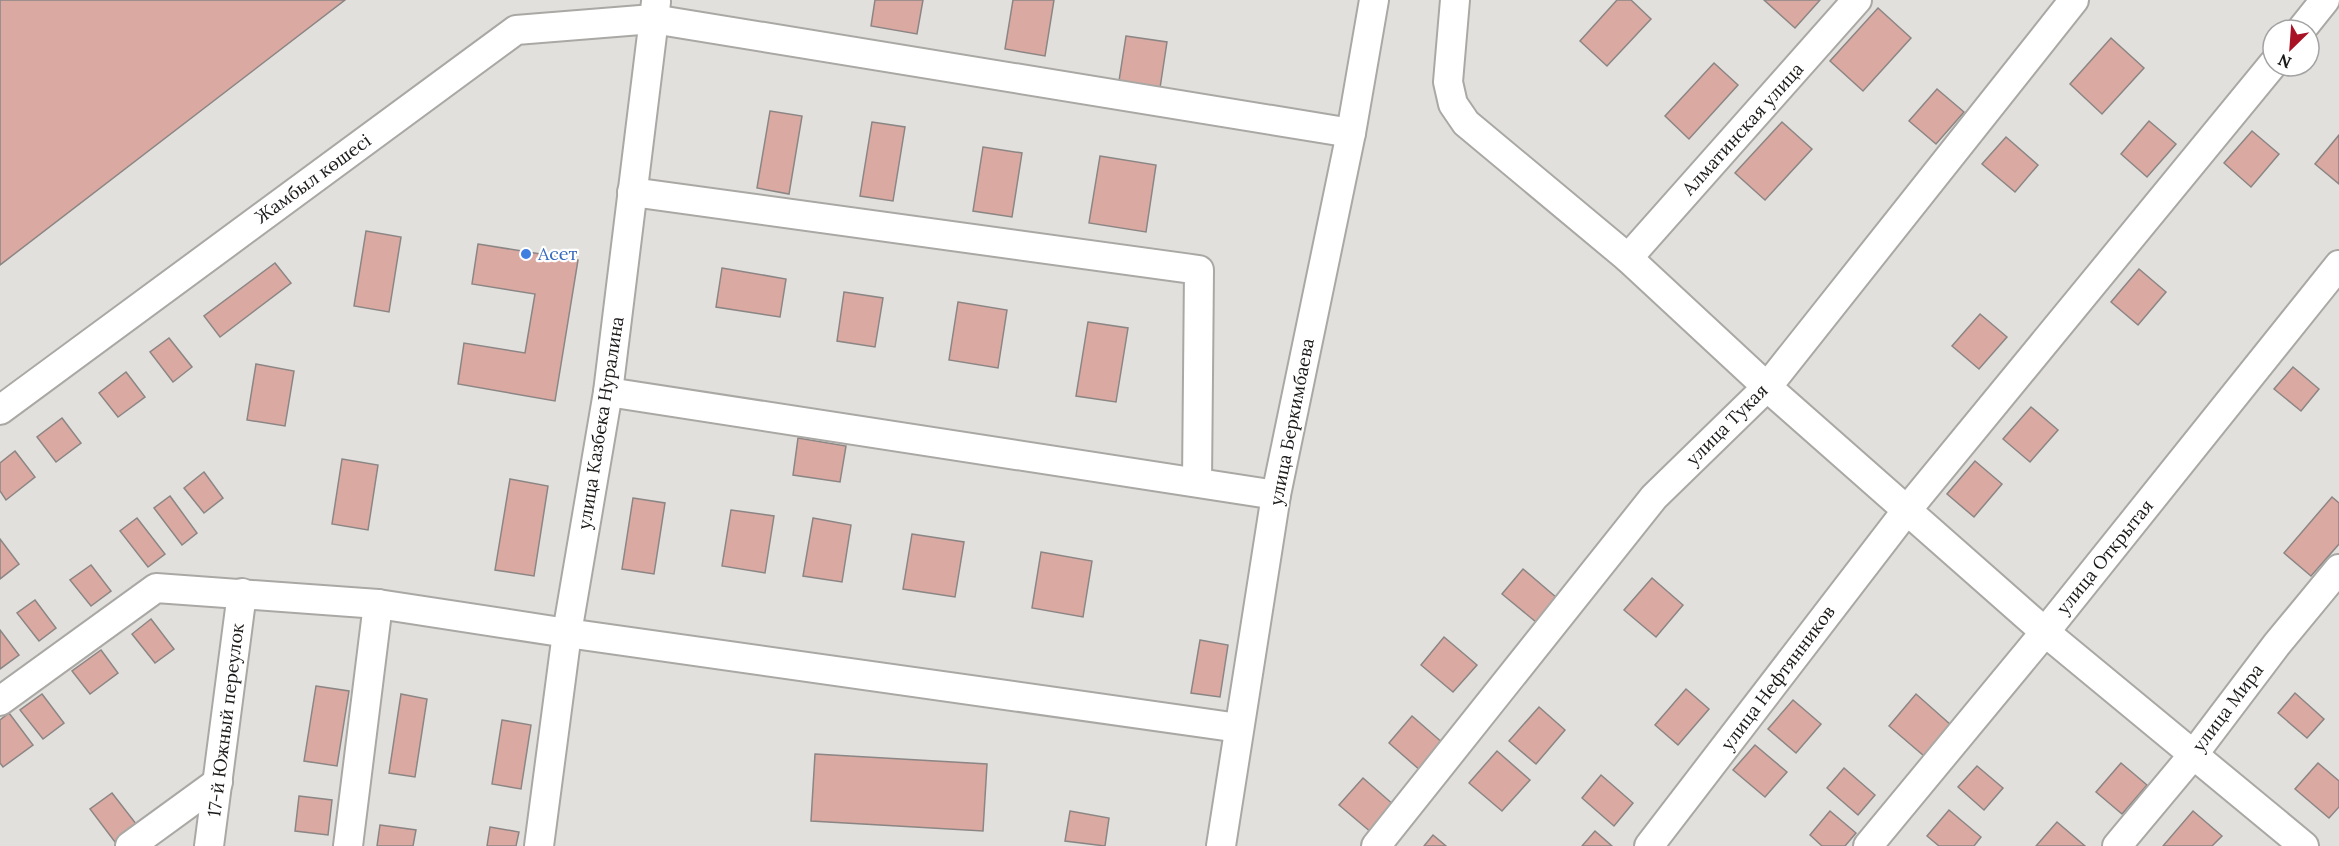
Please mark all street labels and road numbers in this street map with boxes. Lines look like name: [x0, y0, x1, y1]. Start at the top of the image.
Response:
street label: Алматинская улица: [1676, 58, 1808, 201]
street label: Жамбыл көшесі: [250, 129, 375, 228]
street label: улица Казбека Нуралина: [572, 315, 629, 531]
street label: улица Беркимбаева: [1264, 336, 1319, 508]
street label: улица Тукая: [1681, 379, 1772, 470]
street label: улица Открытая: [2051, 494, 2158, 619]
street label: улица Нефтянников: [1716, 601, 1840, 755]
street label: 17-й Южный переулок: [202, 622, 249, 818]
street label: улица Мира: [2187, 659, 2268, 756]

